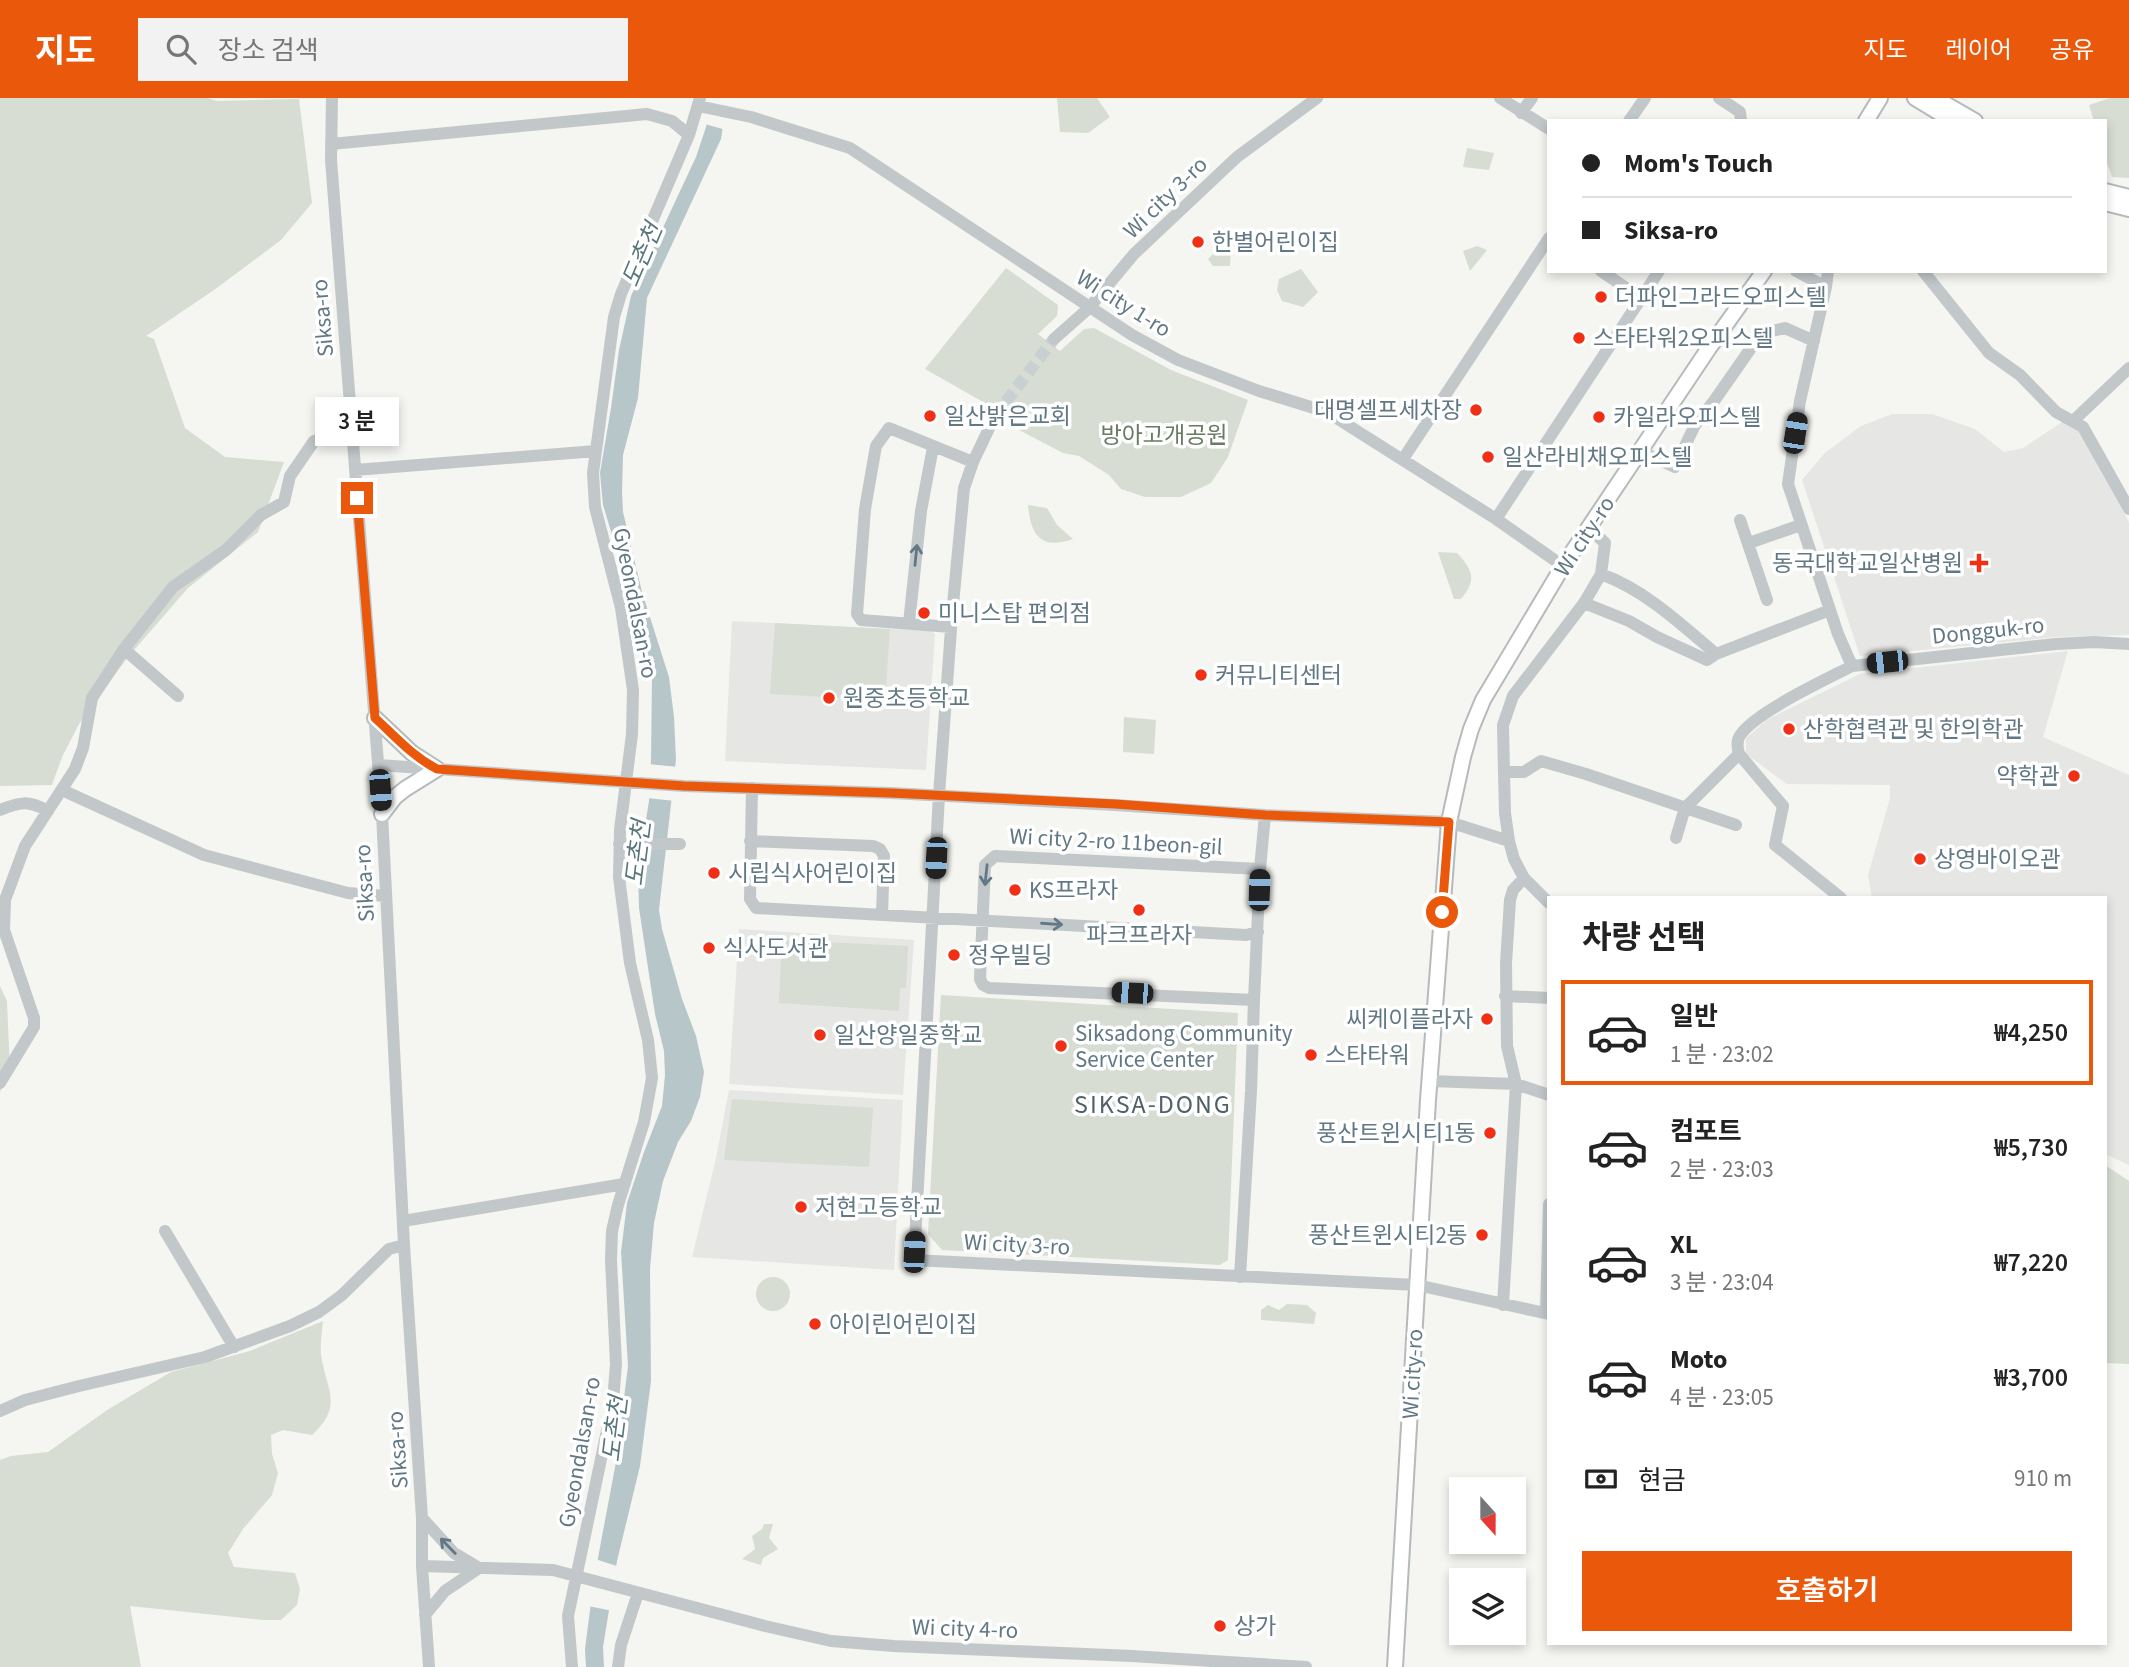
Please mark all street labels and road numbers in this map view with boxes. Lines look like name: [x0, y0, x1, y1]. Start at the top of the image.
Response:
street label: Wi city 3-ro: [1116, 149, 1215, 246]
street label: Wi city 1-ro: [1070, 261, 1178, 346]
street label: Siksa-ro: [303, 278, 342, 358]
street label: Wi city-ro: [1546, 489, 1623, 583]
street label: Gyeondalsan-ro: [605, 525, 666, 681]
street label: Dongguk-ro: [1930, 608, 2046, 653]
street label: Wi city 2-ro 11beon-gil: [1009, 819, 1223, 864]
street label: Siksa-ro: [346, 843, 383, 923]
street label: Wi city 3-ro: [963, 1225, 1071, 1264]
street label: Wi city-ro: [1394, 1328, 1431, 1420]
street label: Gyeondalsan-ro: [550, 1374, 609, 1530]
street label: Siksa-ro: [378, 1410, 417, 1490]
street label: Wi city 4-ro: [911, 1610, 1019, 1647]

